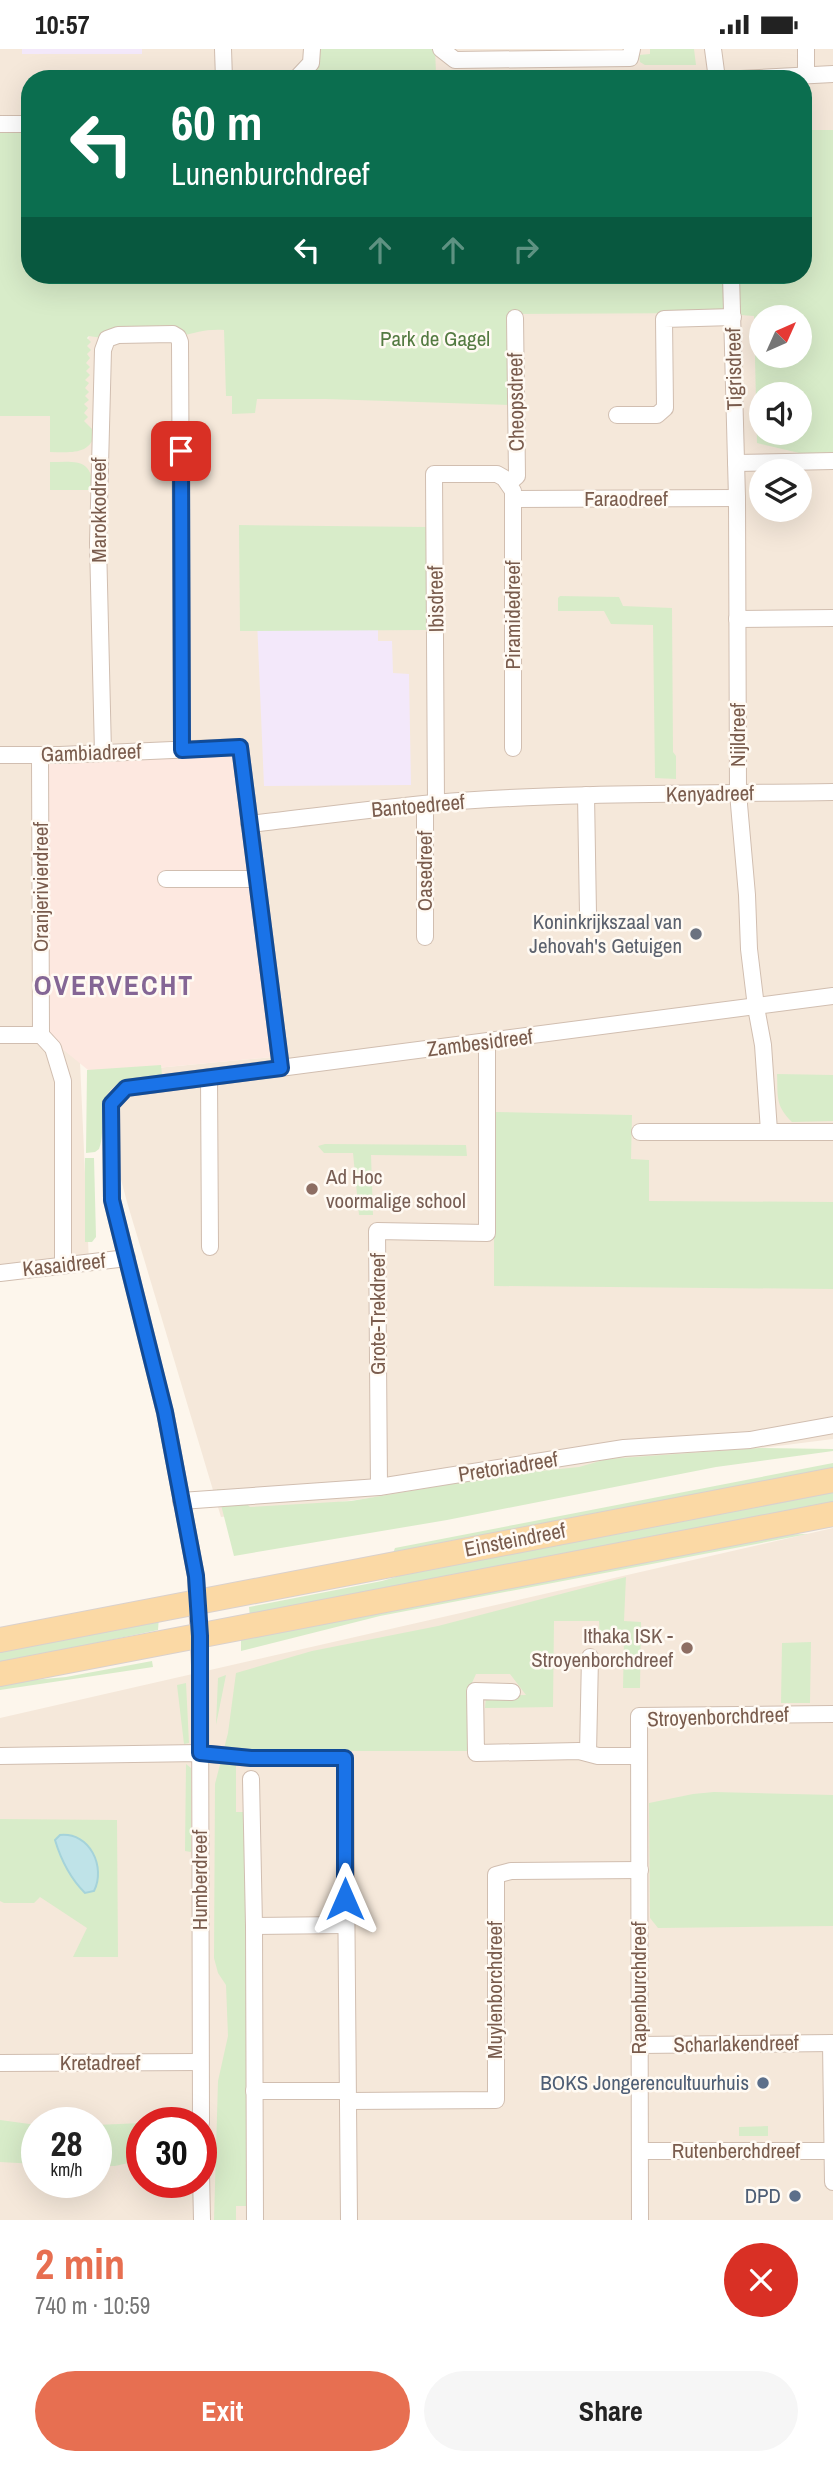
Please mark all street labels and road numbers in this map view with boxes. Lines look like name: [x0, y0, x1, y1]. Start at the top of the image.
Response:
street label: Tigrisdreef: [718, 327, 749, 411]
street label: Cheopsdreef: [500, 352, 531, 452]
street label: Marokkodreef: [84, 457, 113, 563]
street label: Faraodreef: [584, 484, 668, 513]
street label: Piramidedreef: [498, 560, 527, 670]
street label: Ibisdreef: [420, 565, 451, 633]
street label: Nijldreef: [723, 703, 752, 767]
street label: Gambiadreef: [40, 736, 142, 769]
street label: Kenyadreef: [666, 778, 754, 809]
street label: Bantoedreef: [370, 787, 466, 824]
street label: Oranjerivierdreef: [26, 822, 55, 952]
street label: Oasedreef: [410, 831, 439, 911]
street label: Zambesidreef: [425, 1022, 535, 1063]
street label: Kasaidreef: [21, 1246, 107, 1283]
street label: Grote-Trekdreef: [363, 1253, 392, 1375]
street label: Pretoriadreef: [456, 1444, 560, 1489]
street label: Einsteindreef: [462, 1515, 568, 1564]
street label: Stroyenborchdreef: [647, 1700, 789, 1733]
street label: Humberdreef: [185, 1830, 214, 1930]
street label: Muylenborchdreef: [480, 1921, 509, 2059]
street label: Rapenburchdreef: [624, 1921, 653, 2055]
street label: Scharlakendreef: [673, 2028, 799, 2059]
street label: Kretadreef: [60, 2048, 140, 2077]
street label: Rutenberchdreef: [672, 2136, 800, 2165]

